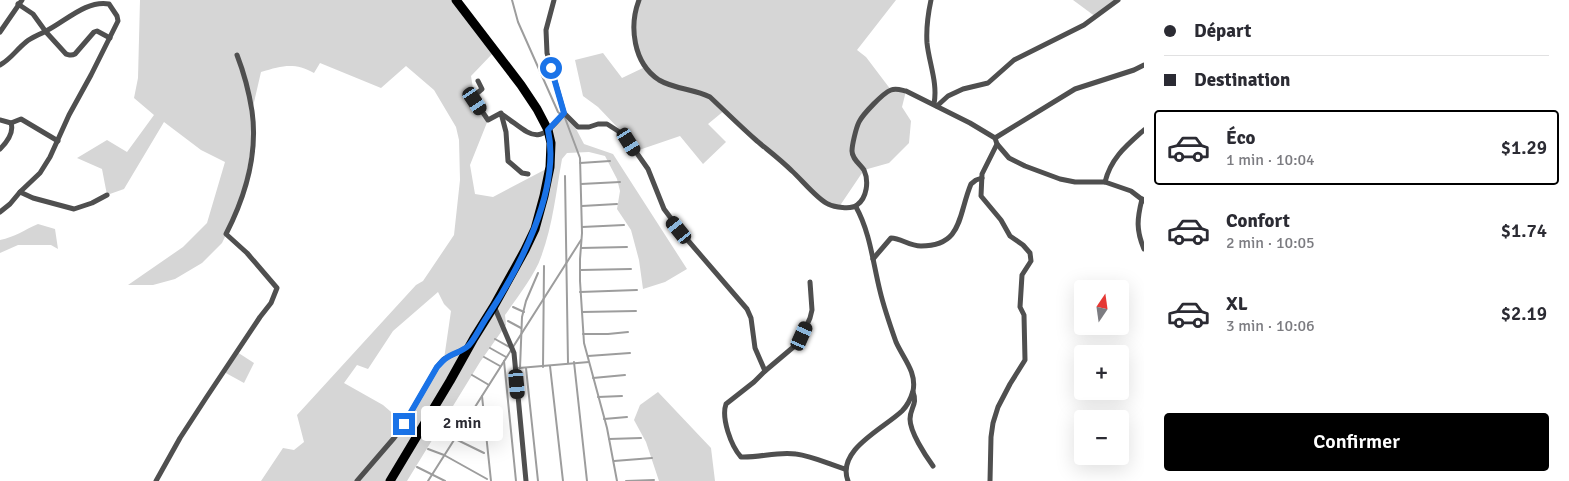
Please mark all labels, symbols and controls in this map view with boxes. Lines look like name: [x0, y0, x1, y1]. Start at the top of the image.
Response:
text: Départ: [1194, 19, 1251, 43]
route start: [540, 57, 562, 79]
text: Destination: [1194, 68, 1290, 92]
car: [460, 84, 489, 118]
car: [614, 125, 643, 159]
icon: car: [1166, 125, 1211, 170]
text: Éco: [1226, 126, 1256, 150]
text: $1.29: [1501, 136, 1547, 160]
text: 1 min · 10:04: [1226, 150, 1315, 170]
icon: car: [1166, 208, 1211, 253]
text: Confort: [1226, 209, 1290, 233]
car: [663, 214, 694, 246]
text: $1.74: [1501, 219, 1547, 243]
text: 2 min · 10:05: [1226, 233, 1315, 253]
north arrow: [1074, 280, 1129, 335]
map controls: [1074, 280, 1129, 465]
icon: car: [1166, 291, 1211, 336]
text: XL: [1226, 292, 1248, 316]
text: $2.19: [1501, 302, 1547, 326]
text: 3 min · 10:06: [1226, 316, 1315, 336]
car: [789, 319, 814, 353]
button: +: [1074, 345, 1129, 400]
car: [508, 368, 525, 400]
callout: 2 min: [422, 406, 504, 442]
button: −: [1074, 410, 1129, 465]
route end: [393, 413, 415, 435]
text: 2 min: [443, 413, 481, 433]
button: Confirmer: [1164, 413, 1549, 471]

